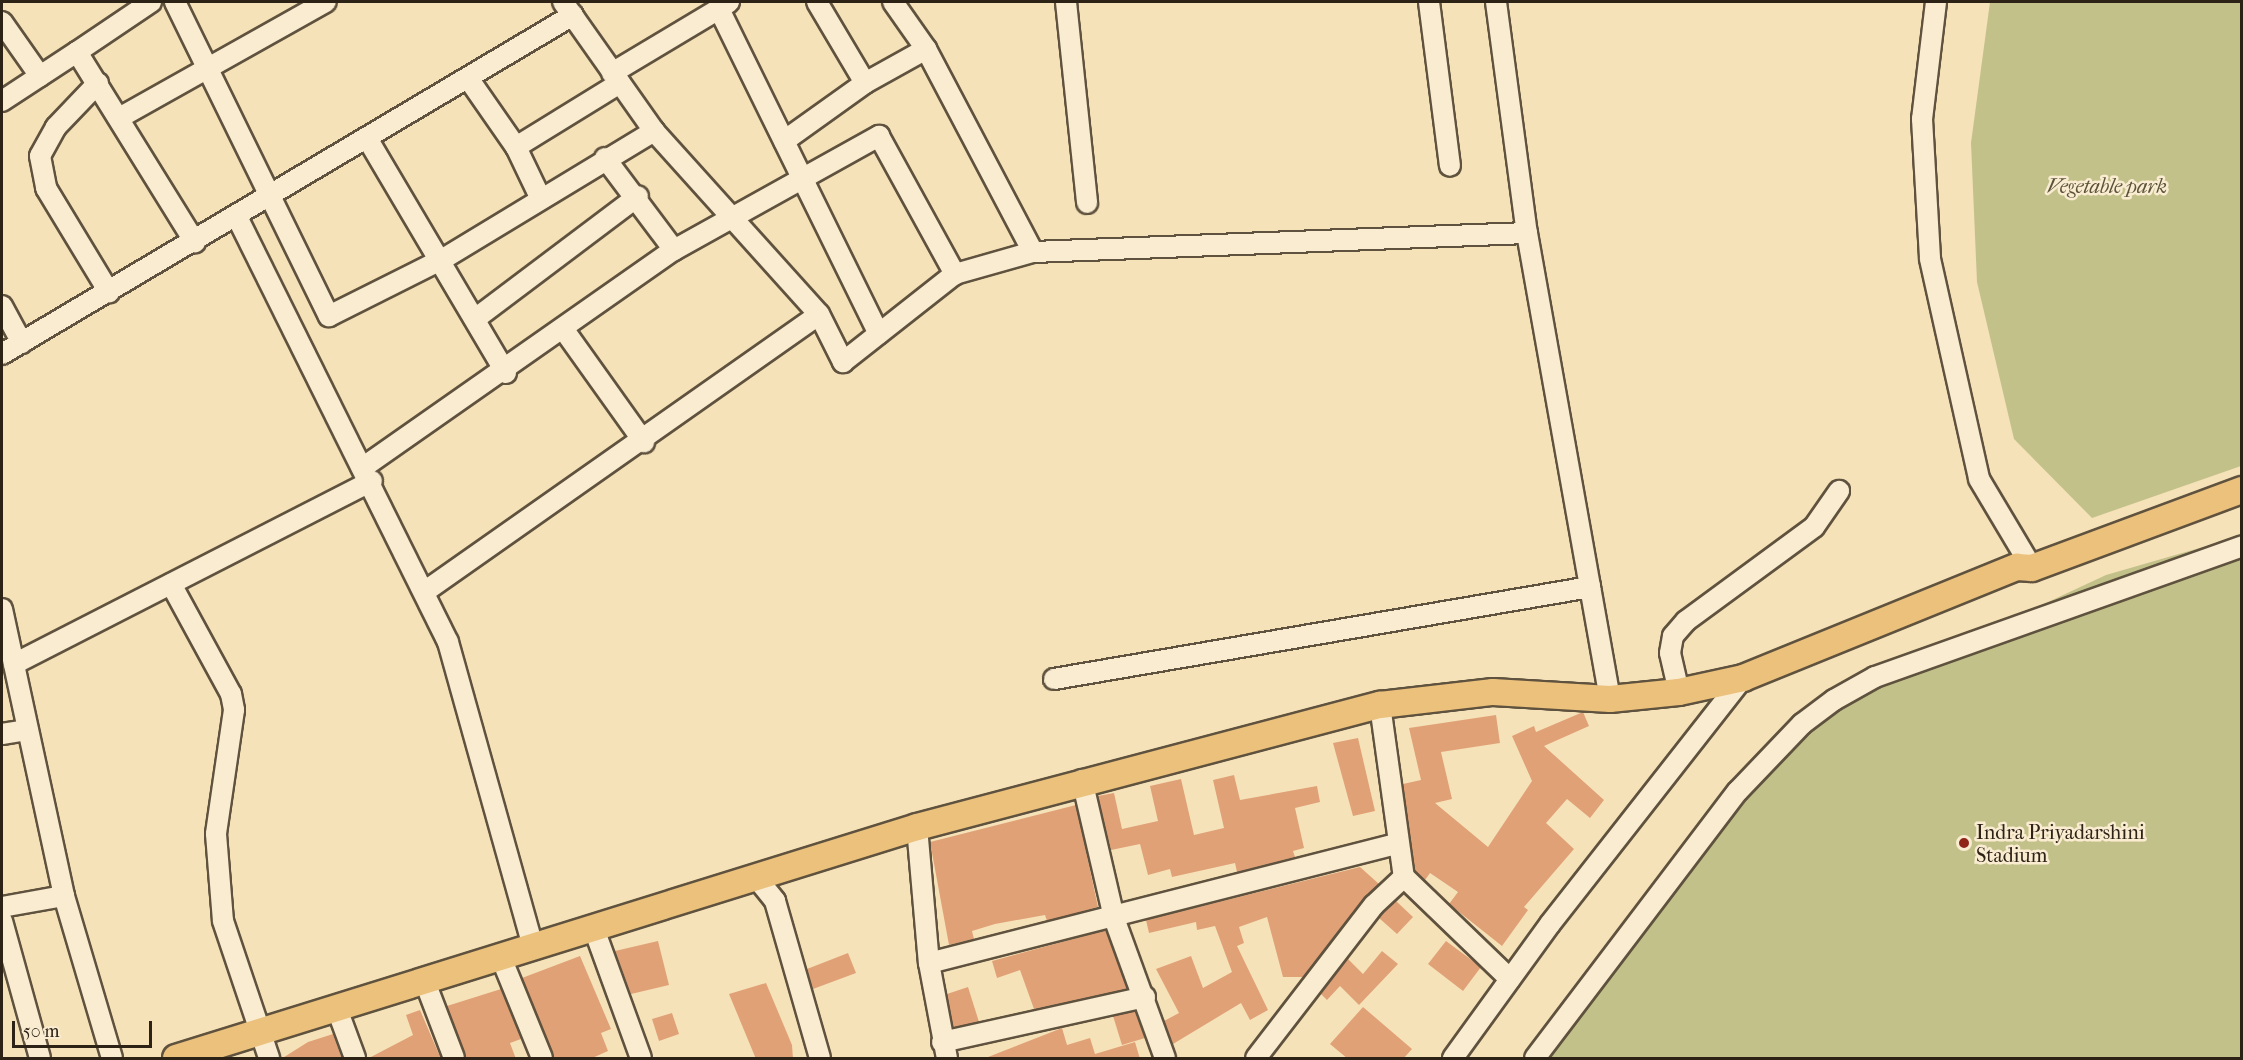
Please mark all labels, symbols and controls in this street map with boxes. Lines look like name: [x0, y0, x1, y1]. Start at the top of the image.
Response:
park label: Vegetable park: [2047, 174, 2167, 198]
place label: Indra Priyadarshini Stadium: [1976, 820, 2145, 867]
marker: Indra Priyadarshini Stadium: [1957, 836, 1971, 850]
scale bar: [15, 1009, 154, 1047]
text: 50 m: [23, 1021, 59, 1042]

